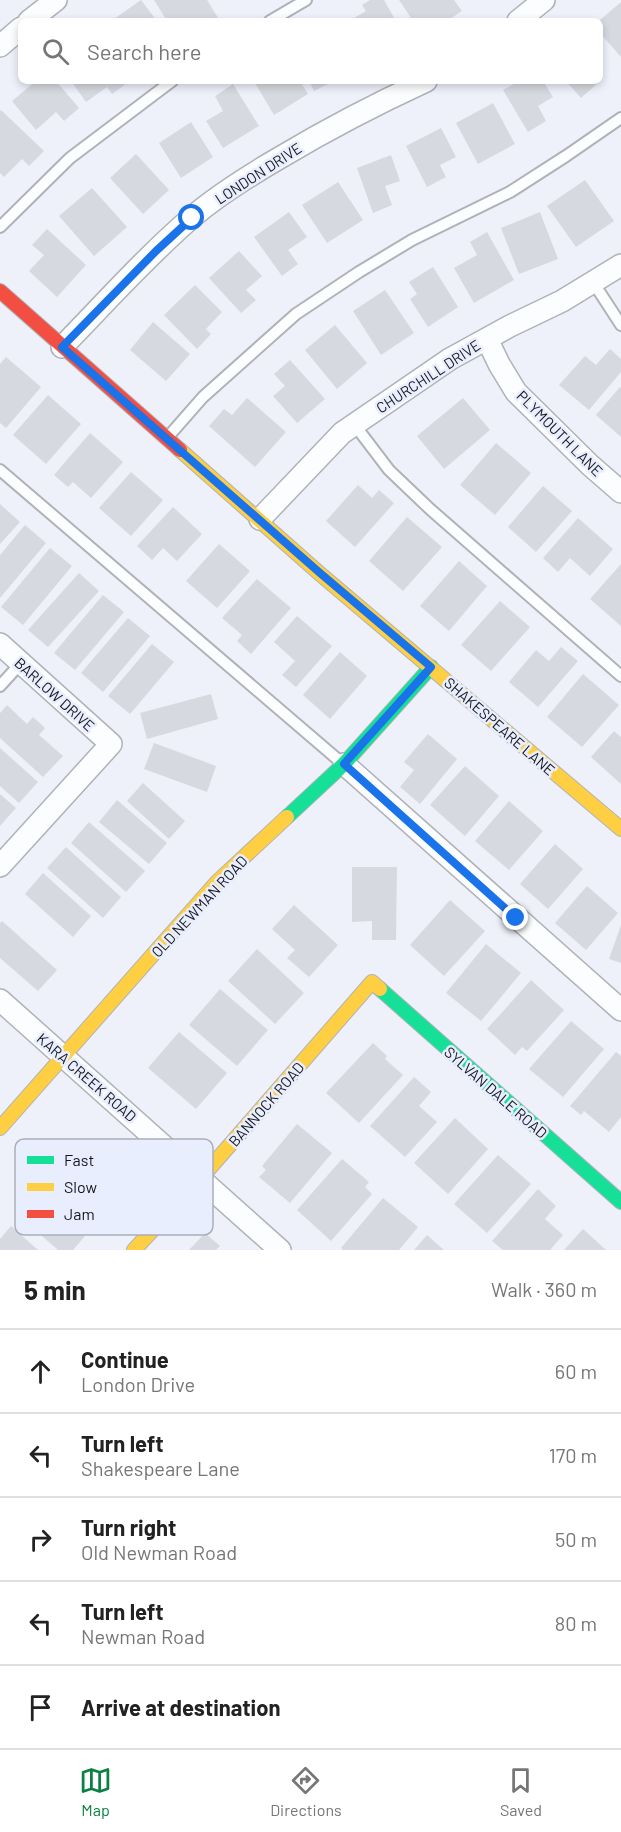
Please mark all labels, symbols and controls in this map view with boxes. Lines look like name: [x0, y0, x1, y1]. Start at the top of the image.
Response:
search box: [18, 18, 603, 84]
icon: search: [39, 35, 72, 68]
text: Search here: [87, 38, 201, 64]
street label: LONDON DRIVE: [211, 138, 305, 208]
route start: [178, 204, 204, 230]
street label: CHURCHILL DRIVE: [372, 336, 484, 416]
street label: PLYMOUTH LANE: [513, 386, 607, 480]
street label: BARLOW DRIVE: [11, 653, 99, 735]
street label: SHAKESPEARE LANE: [441, 673, 559, 779]
street label: OLD NEWMAN ROAD: [147, 851, 251, 961]
route end: [502, 904, 528, 930]
street label: KARA CREEK ROAD: [34, 1029, 140, 1125]
street label: SYLVAN DALE ROAD: [441, 1042, 551, 1142]
street label: BANNOCK ROAD: [225, 1058, 307, 1150]
legend: [15, 1139, 213, 1235]
text: Fast: [64, 1150, 94, 1169]
text: Slow: [64, 1177, 97, 1196]
text: Jam: [64, 1204, 95, 1223]
text: 5 min: [24, 1274, 86, 1305]
text: Walk · 360 m: [491, 1277, 597, 1301]
text: Continue: [81, 1346, 169, 1372]
icon: ahead: [24, 1355, 57, 1388]
text: 60 m: [555, 1359, 597, 1383]
text: London Drive: [81, 1372, 195, 1396]
text: Turn left: [81, 1430, 164, 1456]
icon: left: [24, 1439, 57, 1472]
text: 170 m: [549, 1443, 597, 1467]
text: Shakespeare Lane: [81, 1456, 240, 1480]
text: Turn right: [81, 1514, 176, 1540]
icon: right: [24, 1523, 57, 1556]
text: 50 m: [555, 1527, 597, 1551]
text: Old Newman Road: [81, 1540, 237, 1564]
text: Turn left: [81, 1598, 164, 1624]
icon: left: [24, 1607, 57, 1640]
text: 80 m: [555, 1611, 597, 1635]
text: Newman Road: [81, 1624, 205, 1648]
icon: arrive: [24, 1691, 57, 1724]
text: Arrive at destination: [81, 1694, 280, 1720]
tab: Map: [79, 1764, 112, 1819]
tab: Directions: [270, 1764, 342, 1819]
tab: Saved: [500, 1764, 542, 1819]

